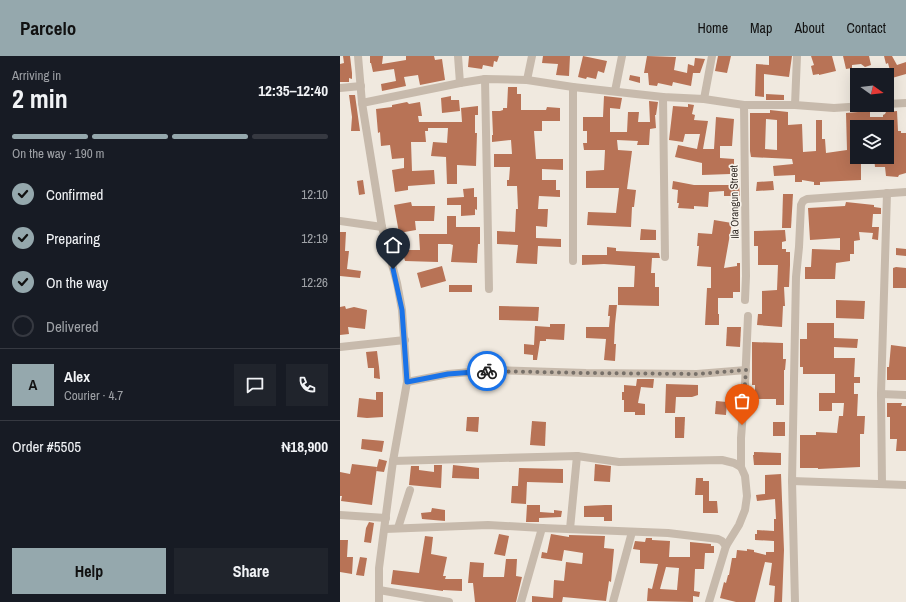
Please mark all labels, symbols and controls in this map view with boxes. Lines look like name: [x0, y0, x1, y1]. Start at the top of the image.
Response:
text: Parcelo: [20, 15, 76, 41]
text: Home: [697, 19, 728, 37]
text: Map: [750, 19, 772, 37]
text: About: [794, 19, 824, 37]
text: Contact: [846, 19, 886, 37]
text: Arriving in: [12, 67, 61, 84]
north arrow: [850, 68, 894, 112]
map controls: [850, 68, 894, 164]
text: 12:35–12:40: [258, 80, 328, 101]
text: 2 min: [12, 81, 68, 116]
button: layers: [850, 120, 894, 164]
text: On the way · 190 m: [12, 145, 104, 162]
street label: Ila Orangun Street: [726, 165, 742, 239]
icon: check: [12, 183, 34, 205]
text: Confirmed: [46, 184, 103, 205]
text: 12:10: [301, 186, 328, 203]
icon: check: [12, 227, 34, 249]
text: Preparing: [46, 228, 100, 249]
pin: [376, 228, 410, 269]
text: 12:19: [301, 230, 328, 247]
icon: home: [382, 234, 404, 256]
icon: check: [12, 271, 34, 293]
text: On the way: [46, 272, 108, 293]
text: 12:26: [301, 274, 328, 291]
text: Delivered: [46, 316, 99, 337]
courier: [467, 351, 507, 391]
icon: bike: [476, 360, 498, 382]
button: chat: [234, 364, 276, 406]
button: phone: [286, 364, 328, 406]
text: Alex: [64, 366, 90, 387]
text: A: [29, 374, 37, 395]
pin: [725, 384, 759, 425]
text: Courier · 4.7: [64, 387, 123, 404]
icon: bag: [731, 390, 753, 412]
text: Order #5505: [12, 436, 81, 457]
text: ₦18,900: [281, 436, 328, 457]
button: Help: [12, 548, 166, 594]
button: Share: [174, 548, 328, 594]

